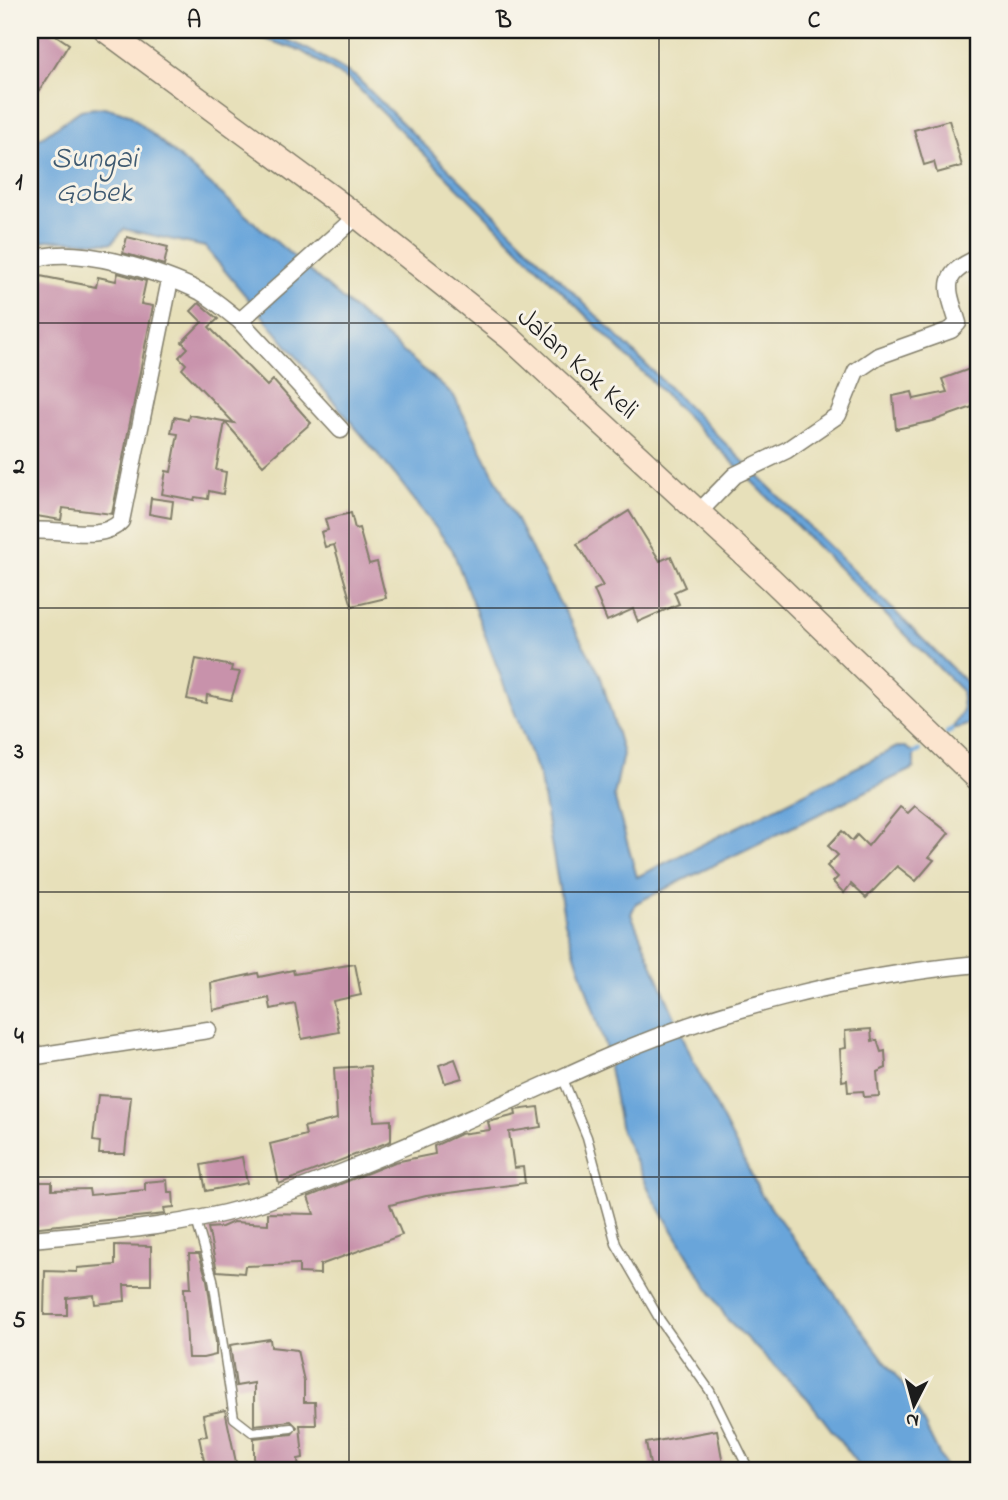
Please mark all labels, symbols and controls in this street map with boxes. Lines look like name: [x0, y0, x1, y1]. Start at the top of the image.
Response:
text: A: [187, 5, 201, 38]
text: B: [495, 5, 512, 38]
text: C: [808, 5, 821, 38]
water label: Sungai Gobek: [51, 138, 140, 216]
text: 1: [15, 167, 23, 200]
street label: Jalan Kok Keli: [507, 299, 647, 431]
text: 2: [12, 451, 25, 484]
text: 3: [13, 736, 24, 769]
text: 4: [14, 1021, 24, 1054]
text: 5: [12, 1305, 26, 1338]
north arrow: [878, 1370, 948, 1440]
text: N: [905, 1405, 920, 1434]

